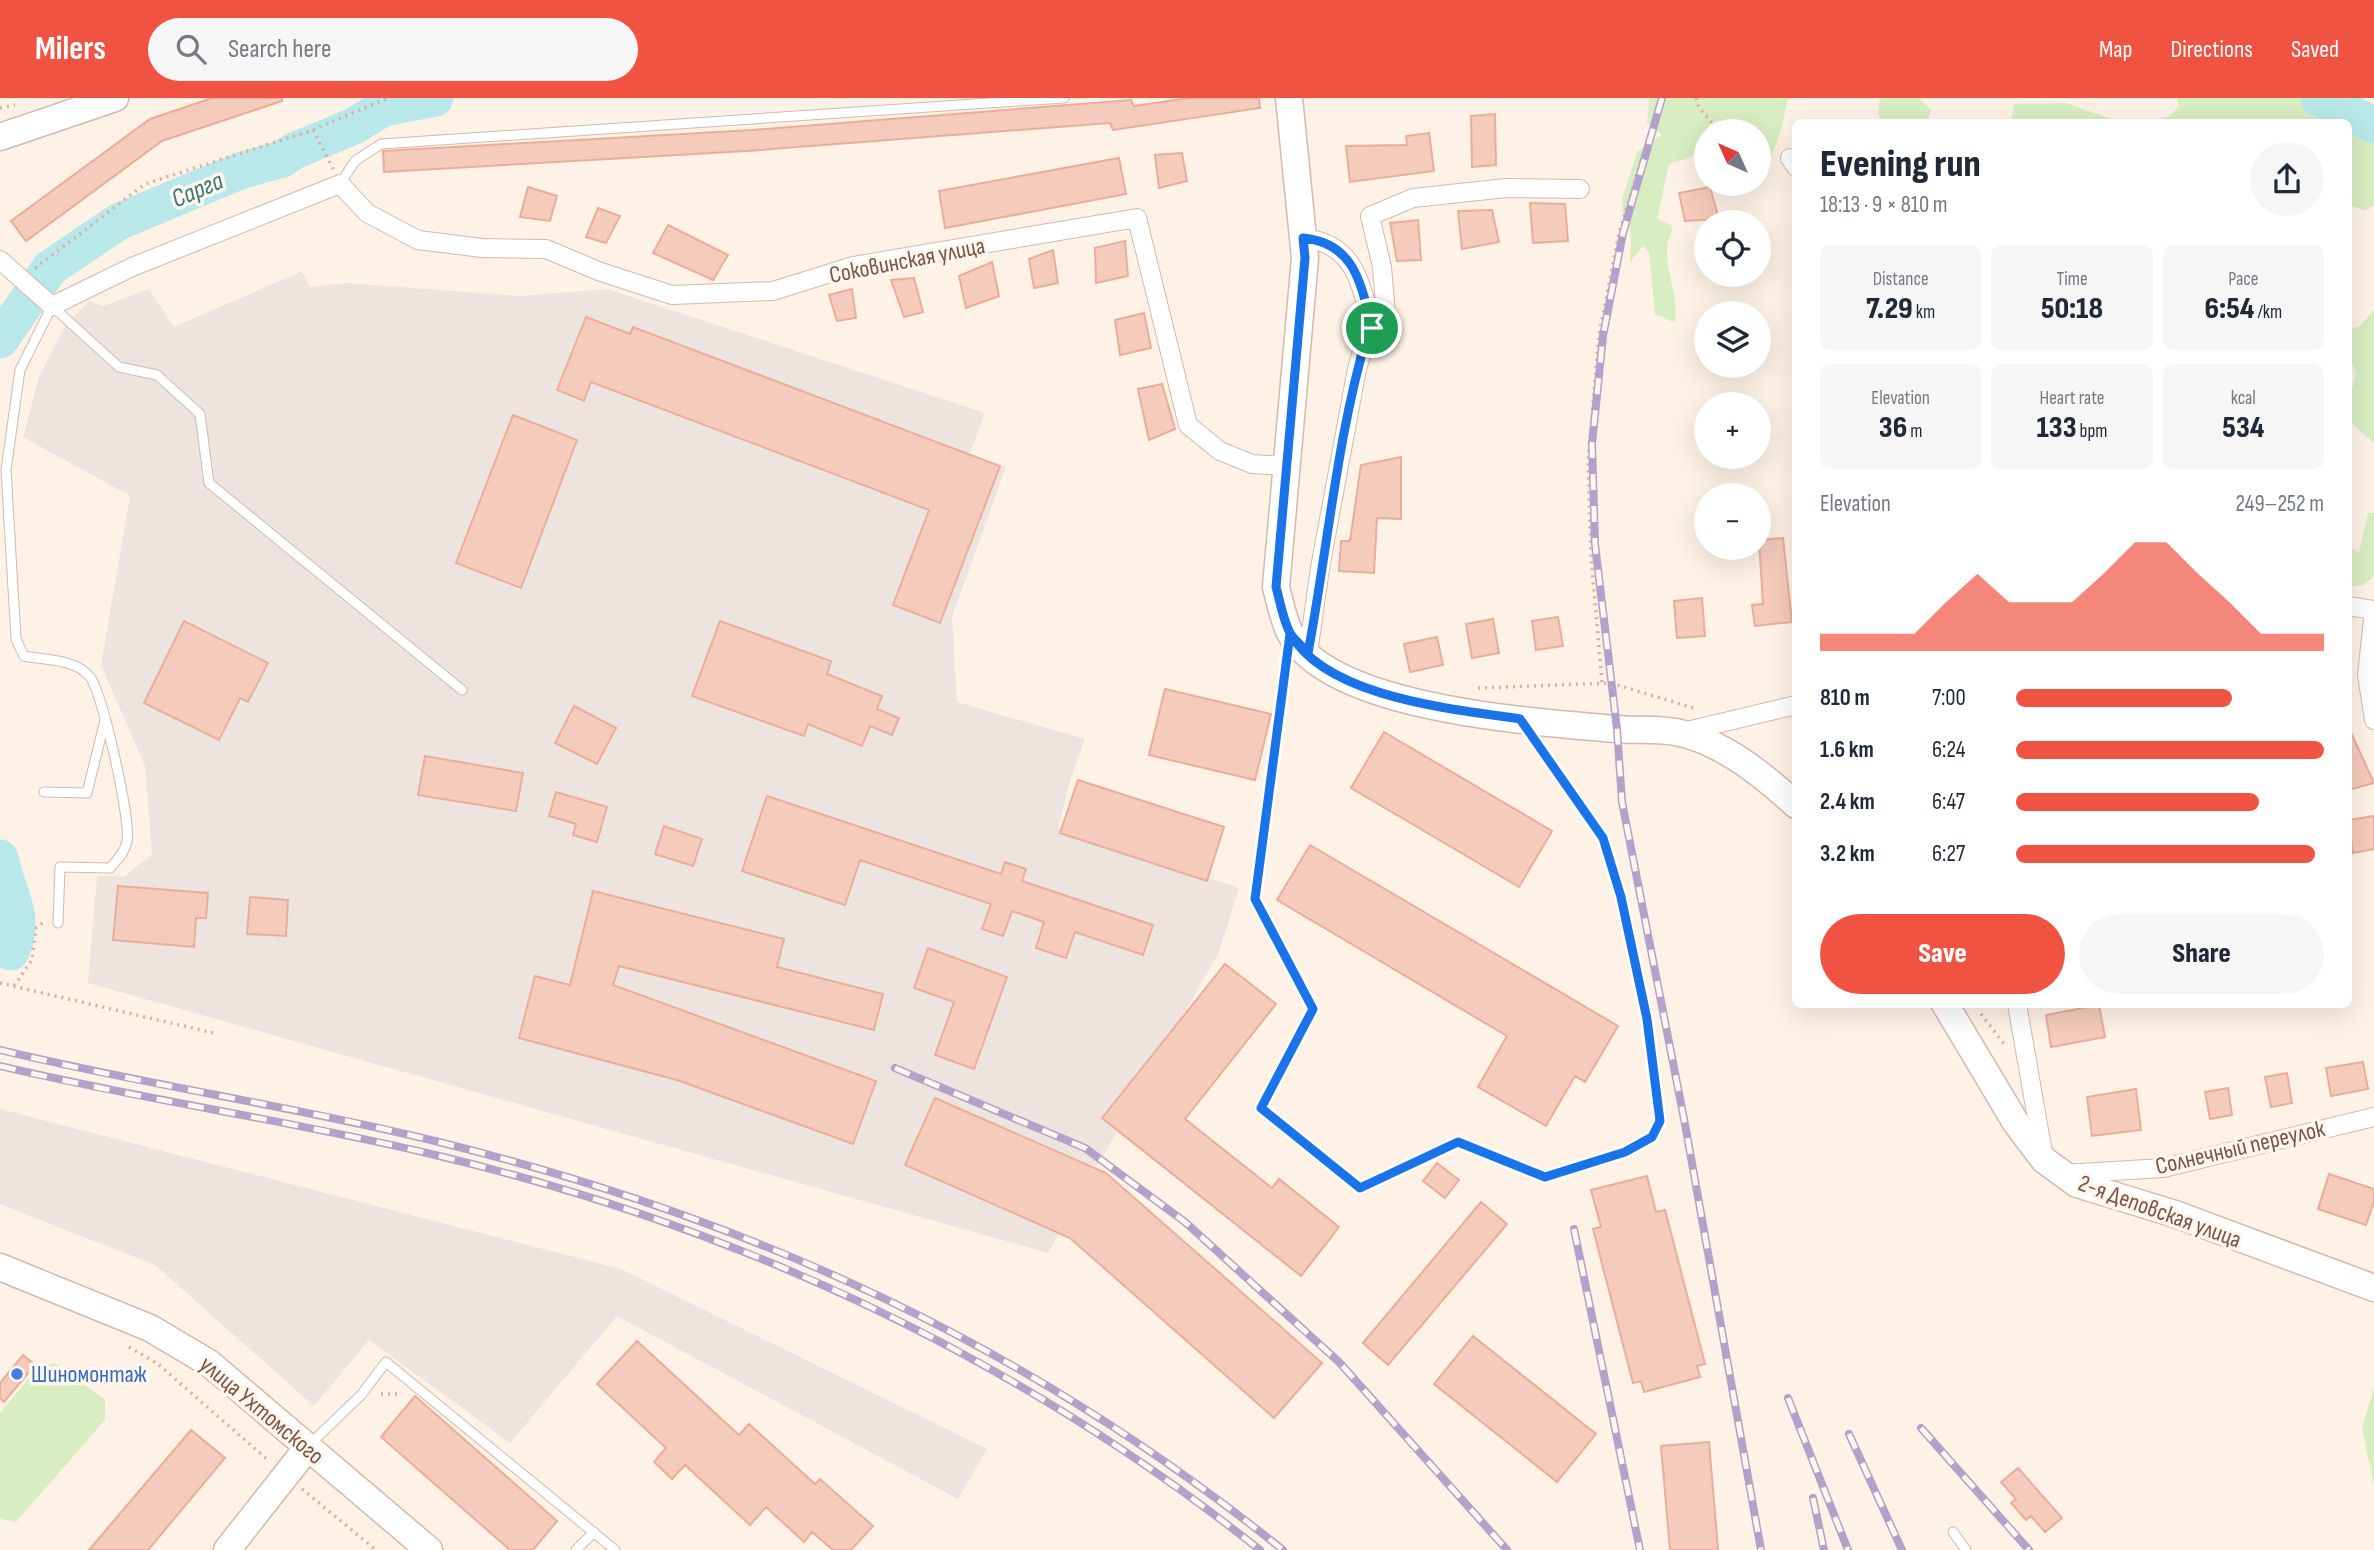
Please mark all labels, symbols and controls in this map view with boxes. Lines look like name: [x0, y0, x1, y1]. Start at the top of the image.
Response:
search box: [148, 18, 638, 81]
text: Milers: [35, 29, 106, 69]
icon: search: [172, 30, 210, 68]
text: Search here: [228, 34, 331, 65]
text: Map: [2099, 35, 2132, 64]
text: Directions: [2170, 35, 2253, 64]
text: Saved: [2291, 35, 2339, 64]
north arrow: [1694, 119, 1771, 196]
map controls: [1694, 119, 1771, 560]
text: Evening run: [1820, 142, 1981, 187]
button: share: [2250, 142, 2324, 216]
water label: Сарга: [167, 166, 229, 215]
text: 18:13 · 9 × 810 m: [1820, 191, 1948, 219]
button: locate: [1694, 210, 1771, 287]
street label: Соковинская улица: [827, 231, 987, 290]
text: Distance: [1873, 268, 1929, 291]
text: Time: [2056, 268, 2088, 291]
text: Pace: [2228, 268, 2258, 291]
text: 7.29: [1866, 291, 1913, 327]
text: 50:18: [2041, 291, 2103, 327]
text: 6:54: [2204, 291, 2254, 327]
pin: [1342, 298, 1402, 358]
button: layers: [1694, 301, 1771, 378]
text: km: [1913, 301, 1935, 324]
text: /km: [2254, 301, 2282, 324]
icon: arrive: [1353, 309, 1391, 347]
text: Elevation: [1871, 387, 1930, 410]
text: Heart rate: [2040, 387, 2104, 410]
text: kcal: [2231, 387, 2256, 410]
button: +: [1694, 392, 1771, 469]
text: 36: [1879, 410, 1907, 446]
text: 133: [2037, 410, 2076, 446]
text: 534: [2222, 410, 2264, 446]
text: m: [1907, 420, 1922, 443]
text: bpm: [2076, 420, 2107, 443]
button: −: [1694, 483, 1771, 560]
text: Elevation: [1820, 490, 1891, 518]
text: 249–252 m: [2235, 490, 2324, 518]
text: 810 m: [1820, 684, 1870, 712]
text: 7:00: [1932, 684, 1966, 712]
text: 1.6 km: [1820, 736, 1874, 764]
text: 6:24: [1932, 736, 1965, 764]
text: 2.4 km: [1820, 788, 1875, 816]
text: 6:47: [1932, 788, 1965, 816]
text: 3.2 km: [1820, 840, 1875, 868]
text: 6:27: [1932, 840, 1965, 868]
button: Save: [1820, 914, 2065, 994]
button: Share: [2079, 914, 2324, 994]
street label: Солнечный переулок: [2153, 1114, 2328, 1181]
street label: 2-я Деповская улица: [2074, 1169, 2245, 1254]
street label: улица Ухтомского: [194, 1350, 330, 1471]
place label: Шиномонтаж: [31, 1360, 147, 1389]
marker: Шиномонтаж: [9, 1366, 25, 1382]

